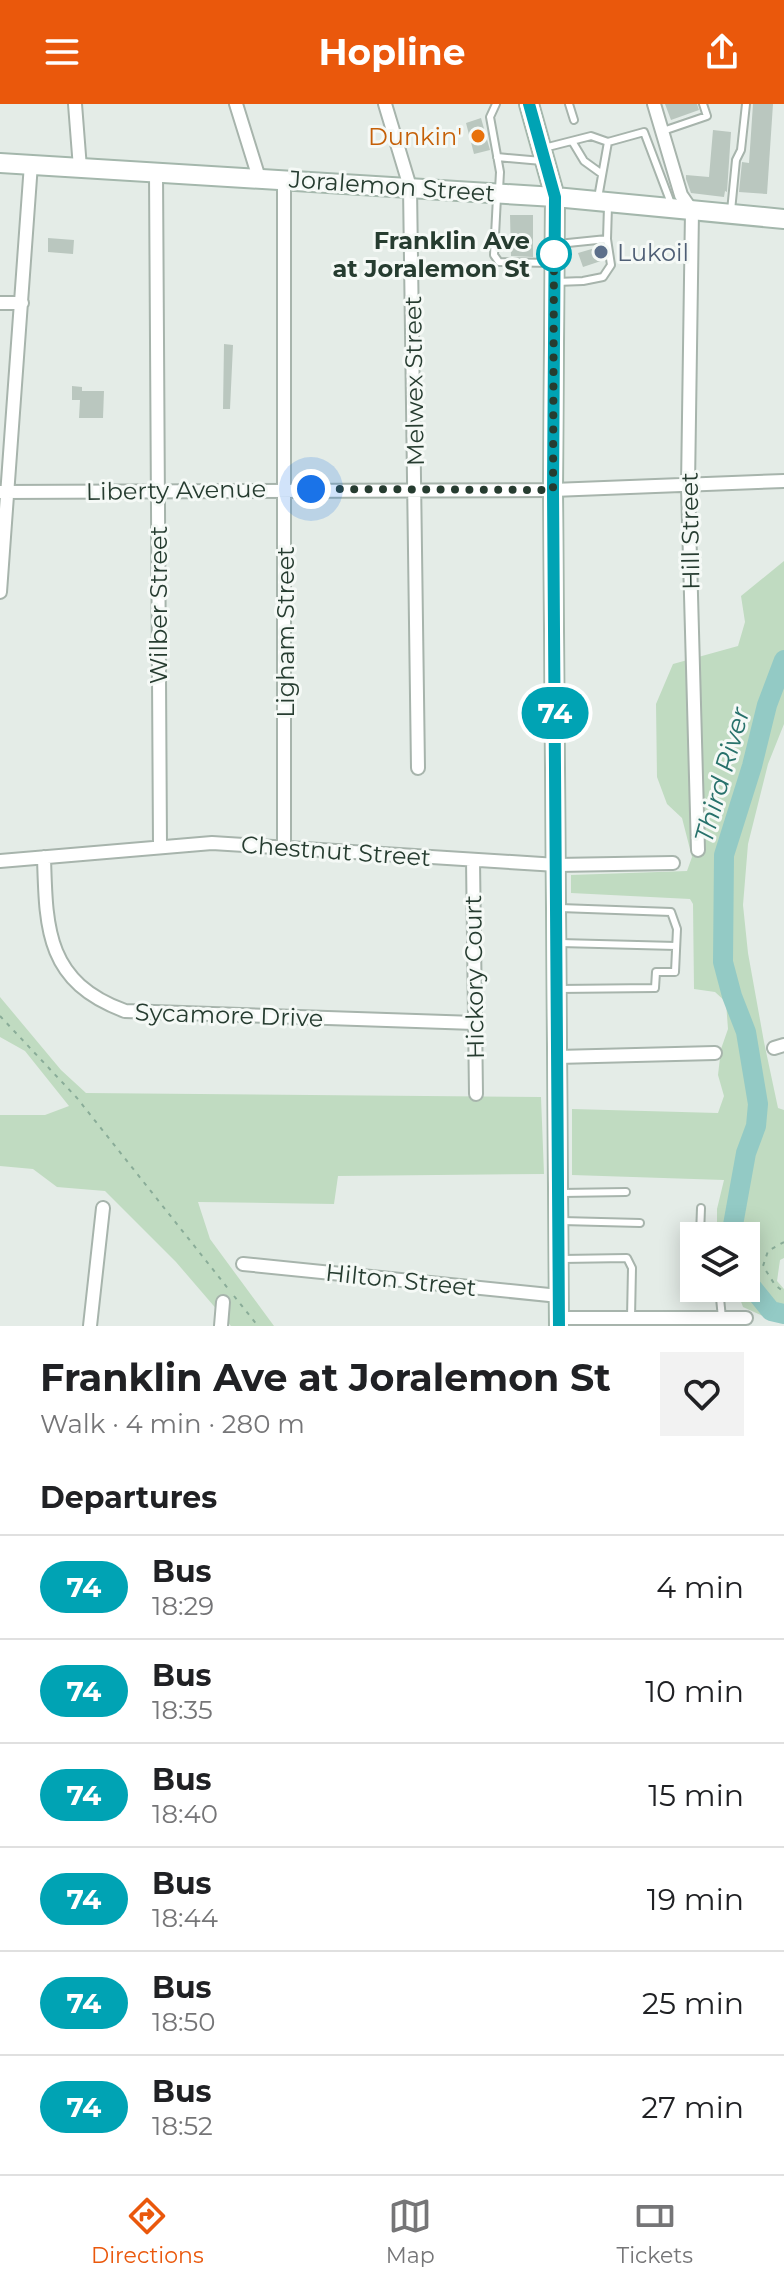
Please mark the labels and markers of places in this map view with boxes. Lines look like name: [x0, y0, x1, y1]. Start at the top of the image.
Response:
place label: Dunkin': [368, 122, 462, 151]
marker: Dunkin': [469, 127, 487, 145]
place label: Franklin Ave at Joralemon St: [333, 226, 531, 283]
marker: Franklin Ave at Joralemon St: [537, 237, 571, 271]
place label: Lukoil: [617, 238, 689, 267]
marker: Lukoil: [592, 243, 610, 261]

